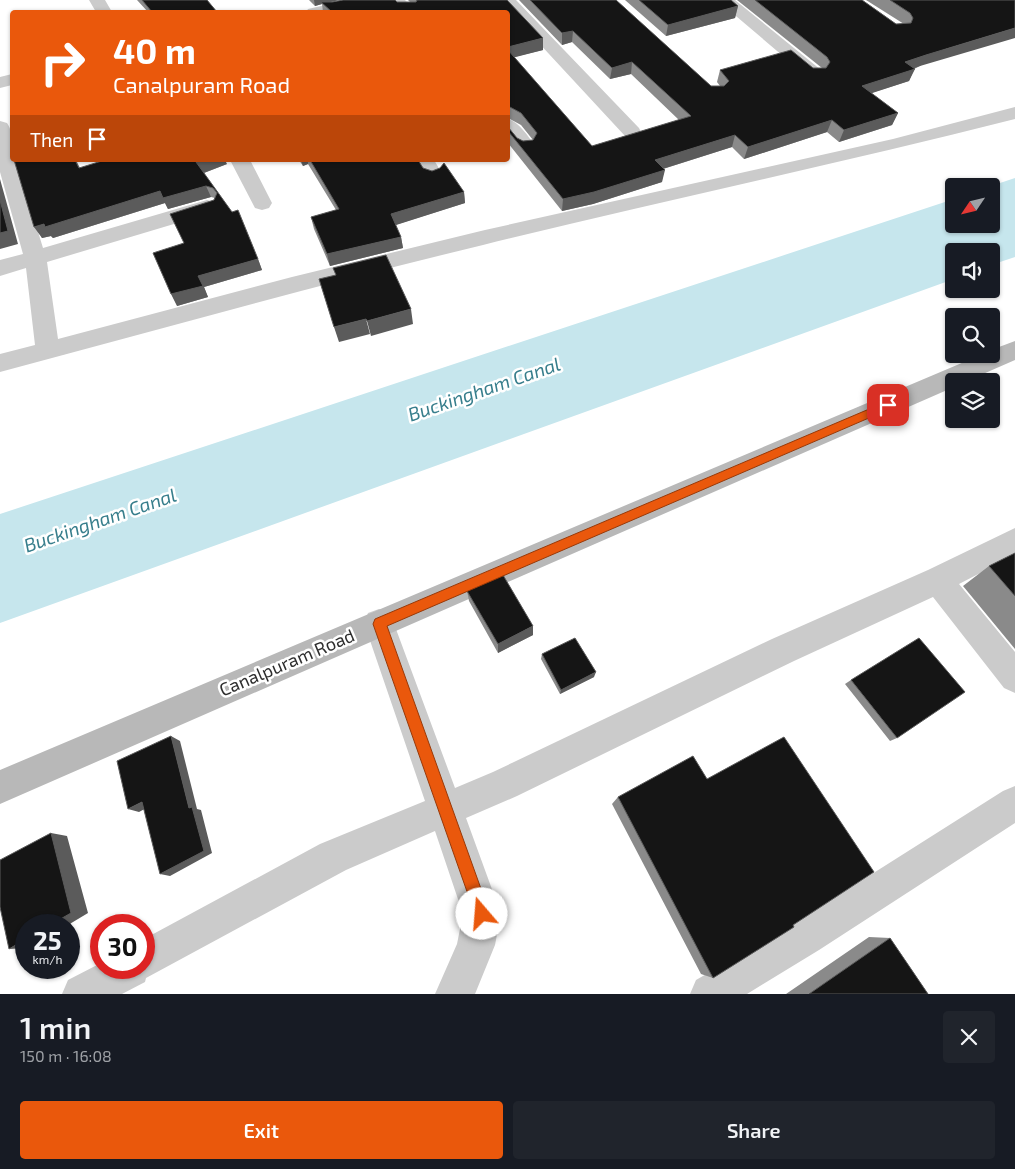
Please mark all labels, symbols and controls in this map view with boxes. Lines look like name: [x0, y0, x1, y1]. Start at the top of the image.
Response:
text: 40 m: [113, 29, 196, 71]
icon: right: [30, 30, 95, 95]
text: Canalpuram Road: [113, 71, 290, 97]
icon: arrive: [83, 125, 111, 153]
text: Then: [30, 128, 73, 151]
north arrow: [945, 178, 1000, 232]
map controls: [945, 178, 1000, 428]
button: sound: [945, 243, 1000, 298]
button: search: [945, 308, 1000, 363]
water label: Buckingham Canal: [405, 352, 563, 425]
button: layers: [945, 373, 1000, 428]
pin: [867, 384, 909, 426]
icon: arrive: [874, 391, 902, 419]
water label: Buckingham Canal: [21, 483, 179, 556]
street label: Canalpuram Road: [216, 624, 358, 701]
position arrow: [455, 887, 507, 939]
speed limit sign: 30: [90, 914, 155, 979]
text: 25: [33, 925, 62, 955]
text: km/h: [33, 952, 62, 966]
text: 1 min: [20, 1009, 91, 1045]
button: close: [943, 1011, 995, 1063]
text: 150 m · 16:08: [20, 1046, 112, 1065]
button: Exit: [20, 1101, 503, 1159]
button: Share: [513, 1101, 995, 1159]

